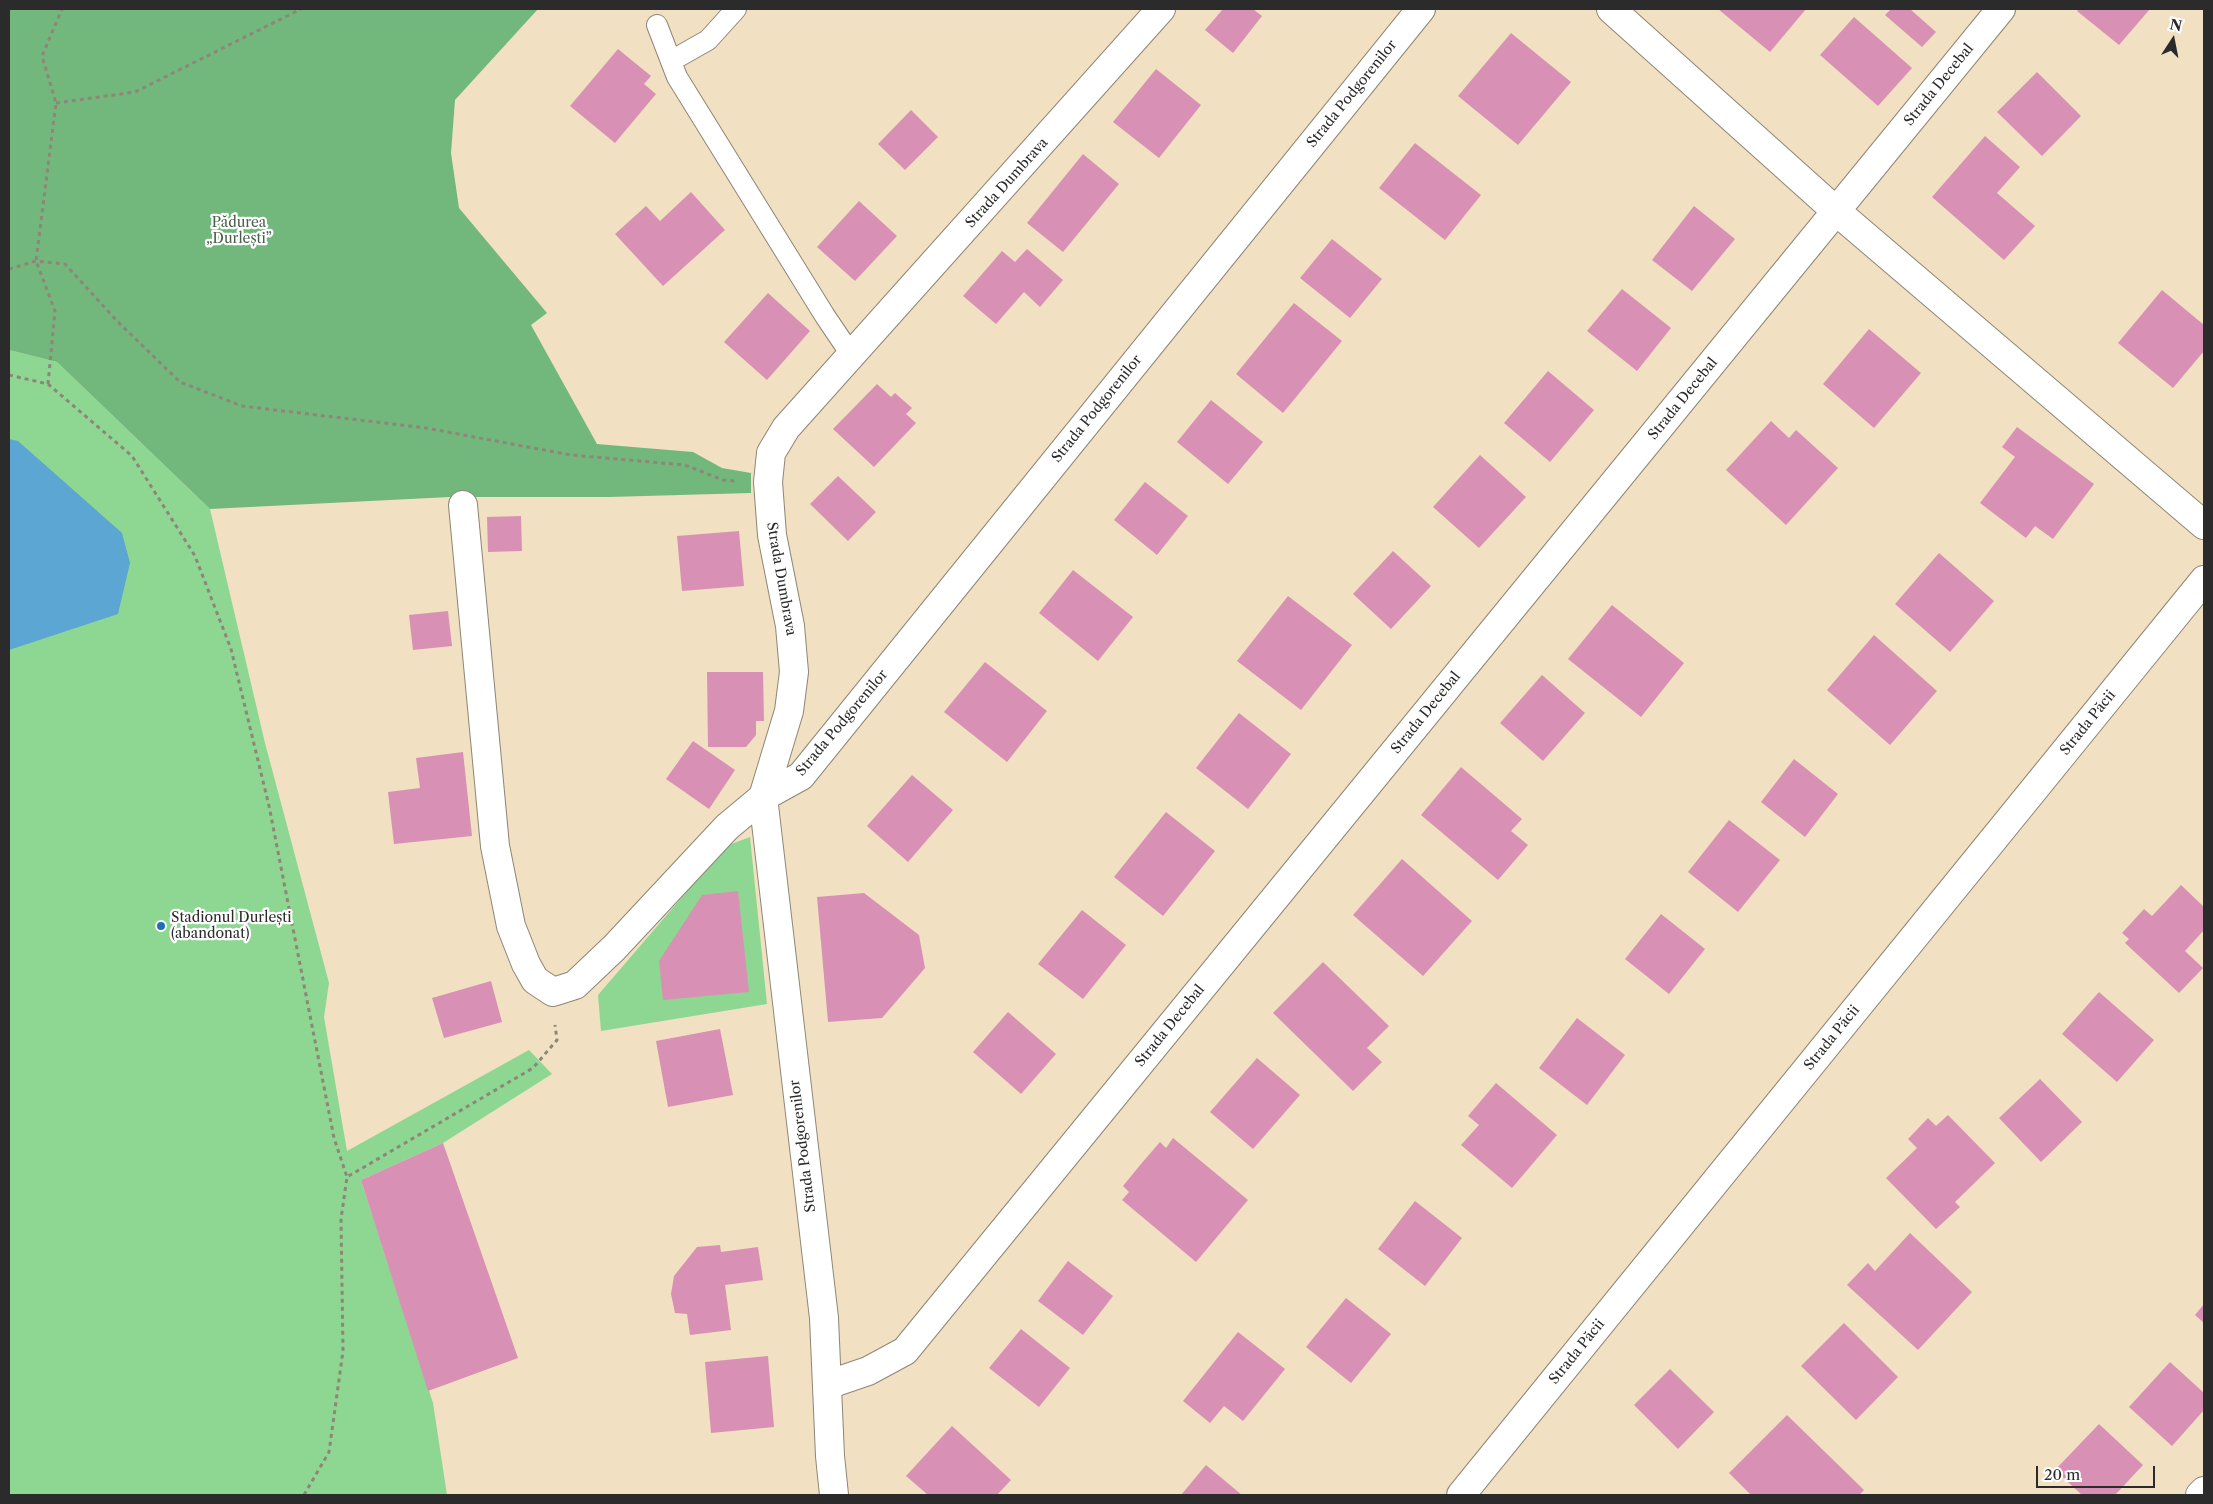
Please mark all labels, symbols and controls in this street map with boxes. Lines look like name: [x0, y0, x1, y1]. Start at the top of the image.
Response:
north arrow: [2148, 15, 2198, 65]
text: N: [2168, 15, 2184, 35]
street label: Strada Podgorenilor: [1304, 37, 1400, 151]
street label: Strada Decebal: [1901, 41, 1977, 129]
street label: Strada Dumbrava: [962, 135, 1052, 231]
park label: Pădurea „Durlești”: [206, 215, 272, 248]
street label: Strada Podgorenilor: [1049, 352, 1145, 466]
street label: Strada Decebal: [1645, 355, 1721, 443]
street label: Strada Dumbrava: [763, 521, 799, 637]
street label: Strada Podgorenilor: [793, 667, 891, 779]
street label: Strada Decebal: [1388, 669, 1464, 757]
street label: Strada Păcii: [2057, 687, 2119, 759]
place label: Stadionul Durlești (abandonat): [171, 910, 291, 942]
marker: Stadionul Durlești (abandonat): [155, 920, 167, 932]
street label: Strada Decebal: [1132, 982, 1208, 1070]
street label: Strada Păcii: [1801, 1002, 1863, 1074]
street label: Strada Podgorenilor: [787, 1079, 819, 1213]
street label: Strada Păcii: [1546, 1316, 1608, 1388]
scale bar: [2038, 1456, 2157, 1488]
text: 20 m: [2044, 1465, 2080, 1484]

